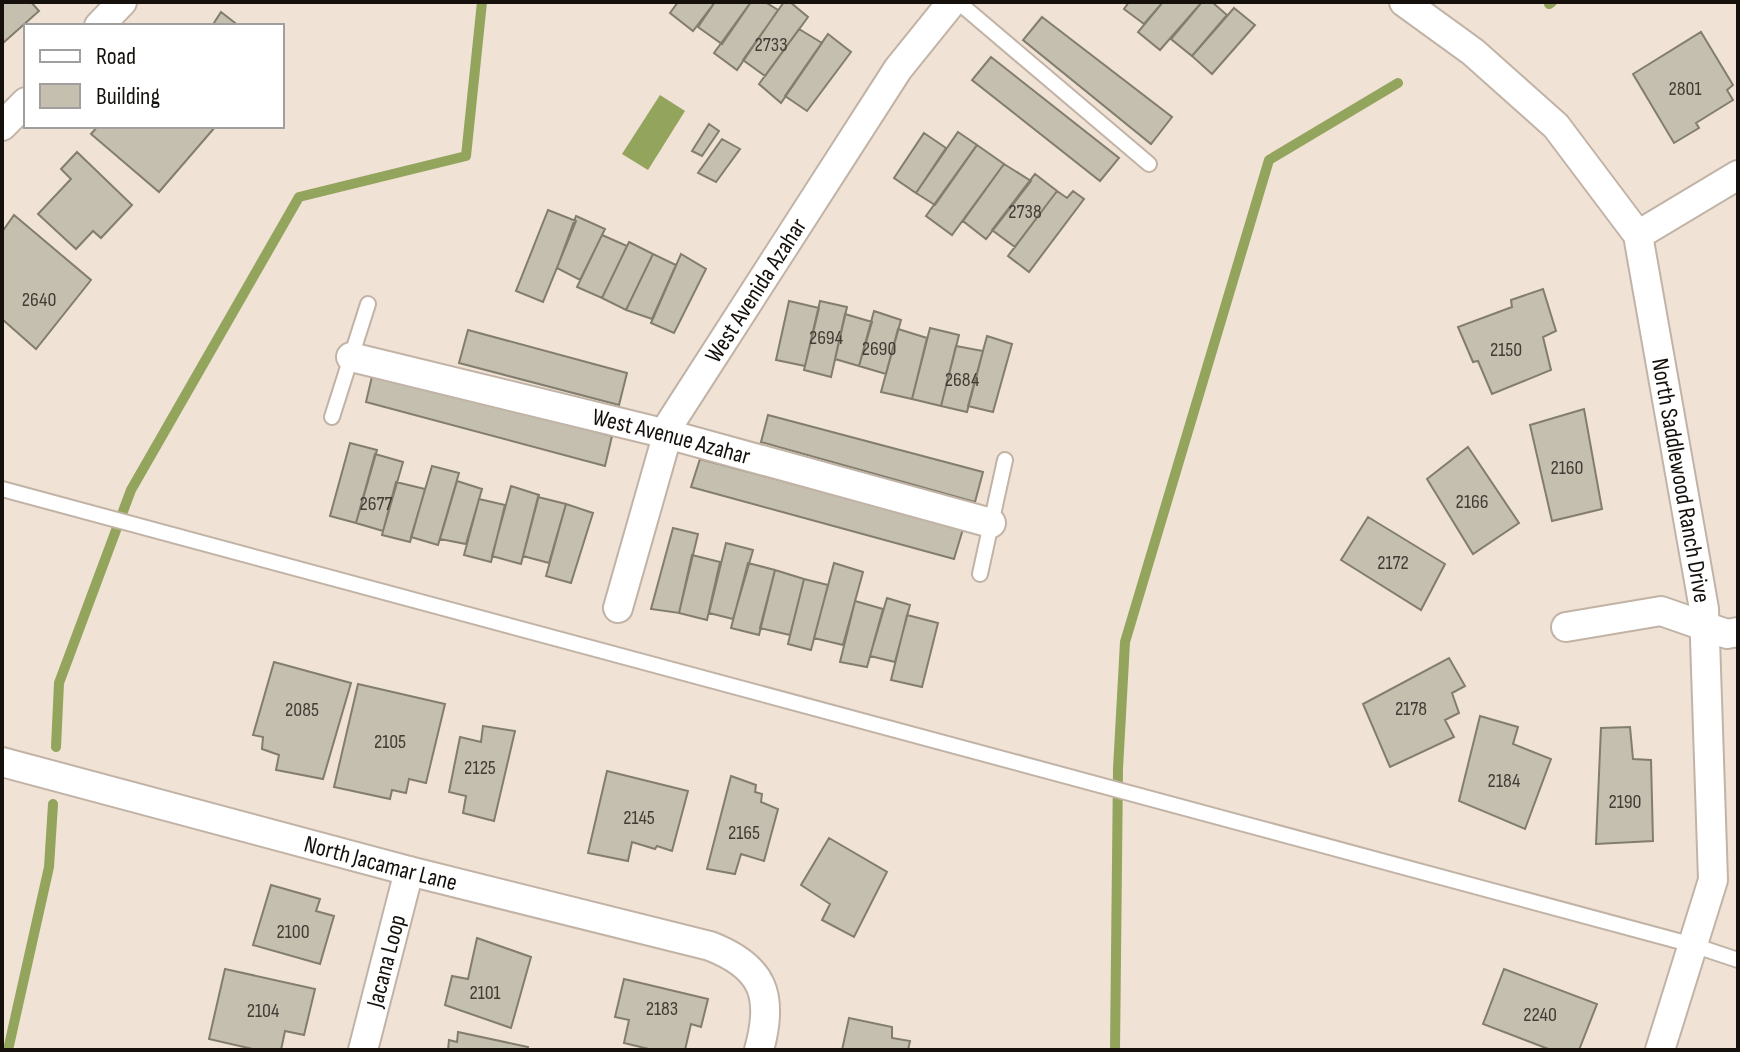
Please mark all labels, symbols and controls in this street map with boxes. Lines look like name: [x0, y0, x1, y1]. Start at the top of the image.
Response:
legend: [24, 24, 284, 128]
house number: 2733: [754, 33, 788, 57]
text: Road: [96, 42, 136, 71]
house number: 2801: [1669, 77, 1701, 101]
text: Building: [96, 82, 160, 111]
house number: 2738: [1008, 200, 1042, 224]
street label: West Avenida Azahar: [699, 213, 813, 368]
house number: 2640: [22, 288, 56, 312]
house number: 2694: [809, 326, 843, 350]
house number: 2690: [862, 337, 896, 361]
house number: 2150: [1490, 338, 1522, 362]
street label: North Saddlewood Ranch Drive: [1645, 356, 1717, 605]
house number: 2684: [945, 368, 979, 392]
street label: West Avenue Azahar: [589, 402, 753, 471]
house number: 2160: [1551, 456, 1583, 480]
house number: 2166: [1456, 490, 1488, 514]
house number: 2677: [359, 492, 393, 516]
house number: 2172: [1377, 551, 1409, 575]
house number: 2178: [1395, 697, 1427, 721]
house number: 2085: [285, 698, 319, 722]
house number: 2105: [374, 730, 406, 754]
house number: 2125: [464, 756, 496, 780]
house number: 2184: [1488, 769, 1520, 793]
house number: 2190: [1608, 790, 1642, 814]
house number: 2145: [623, 806, 655, 830]
house number: 2165: [728, 821, 760, 845]
street label: North Jacamar Lane: [301, 830, 460, 897]
street label: Jacana Loop: [360, 912, 412, 1011]
house number: 2100: [276, 920, 310, 944]
house number: 2101: [469, 981, 501, 1005]
house number: 2183: [646, 997, 678, 1021]
house number: 2104: [247, 999, 279, 1023]
house number: 2240: [1523, 1003, 1557, 1027]

